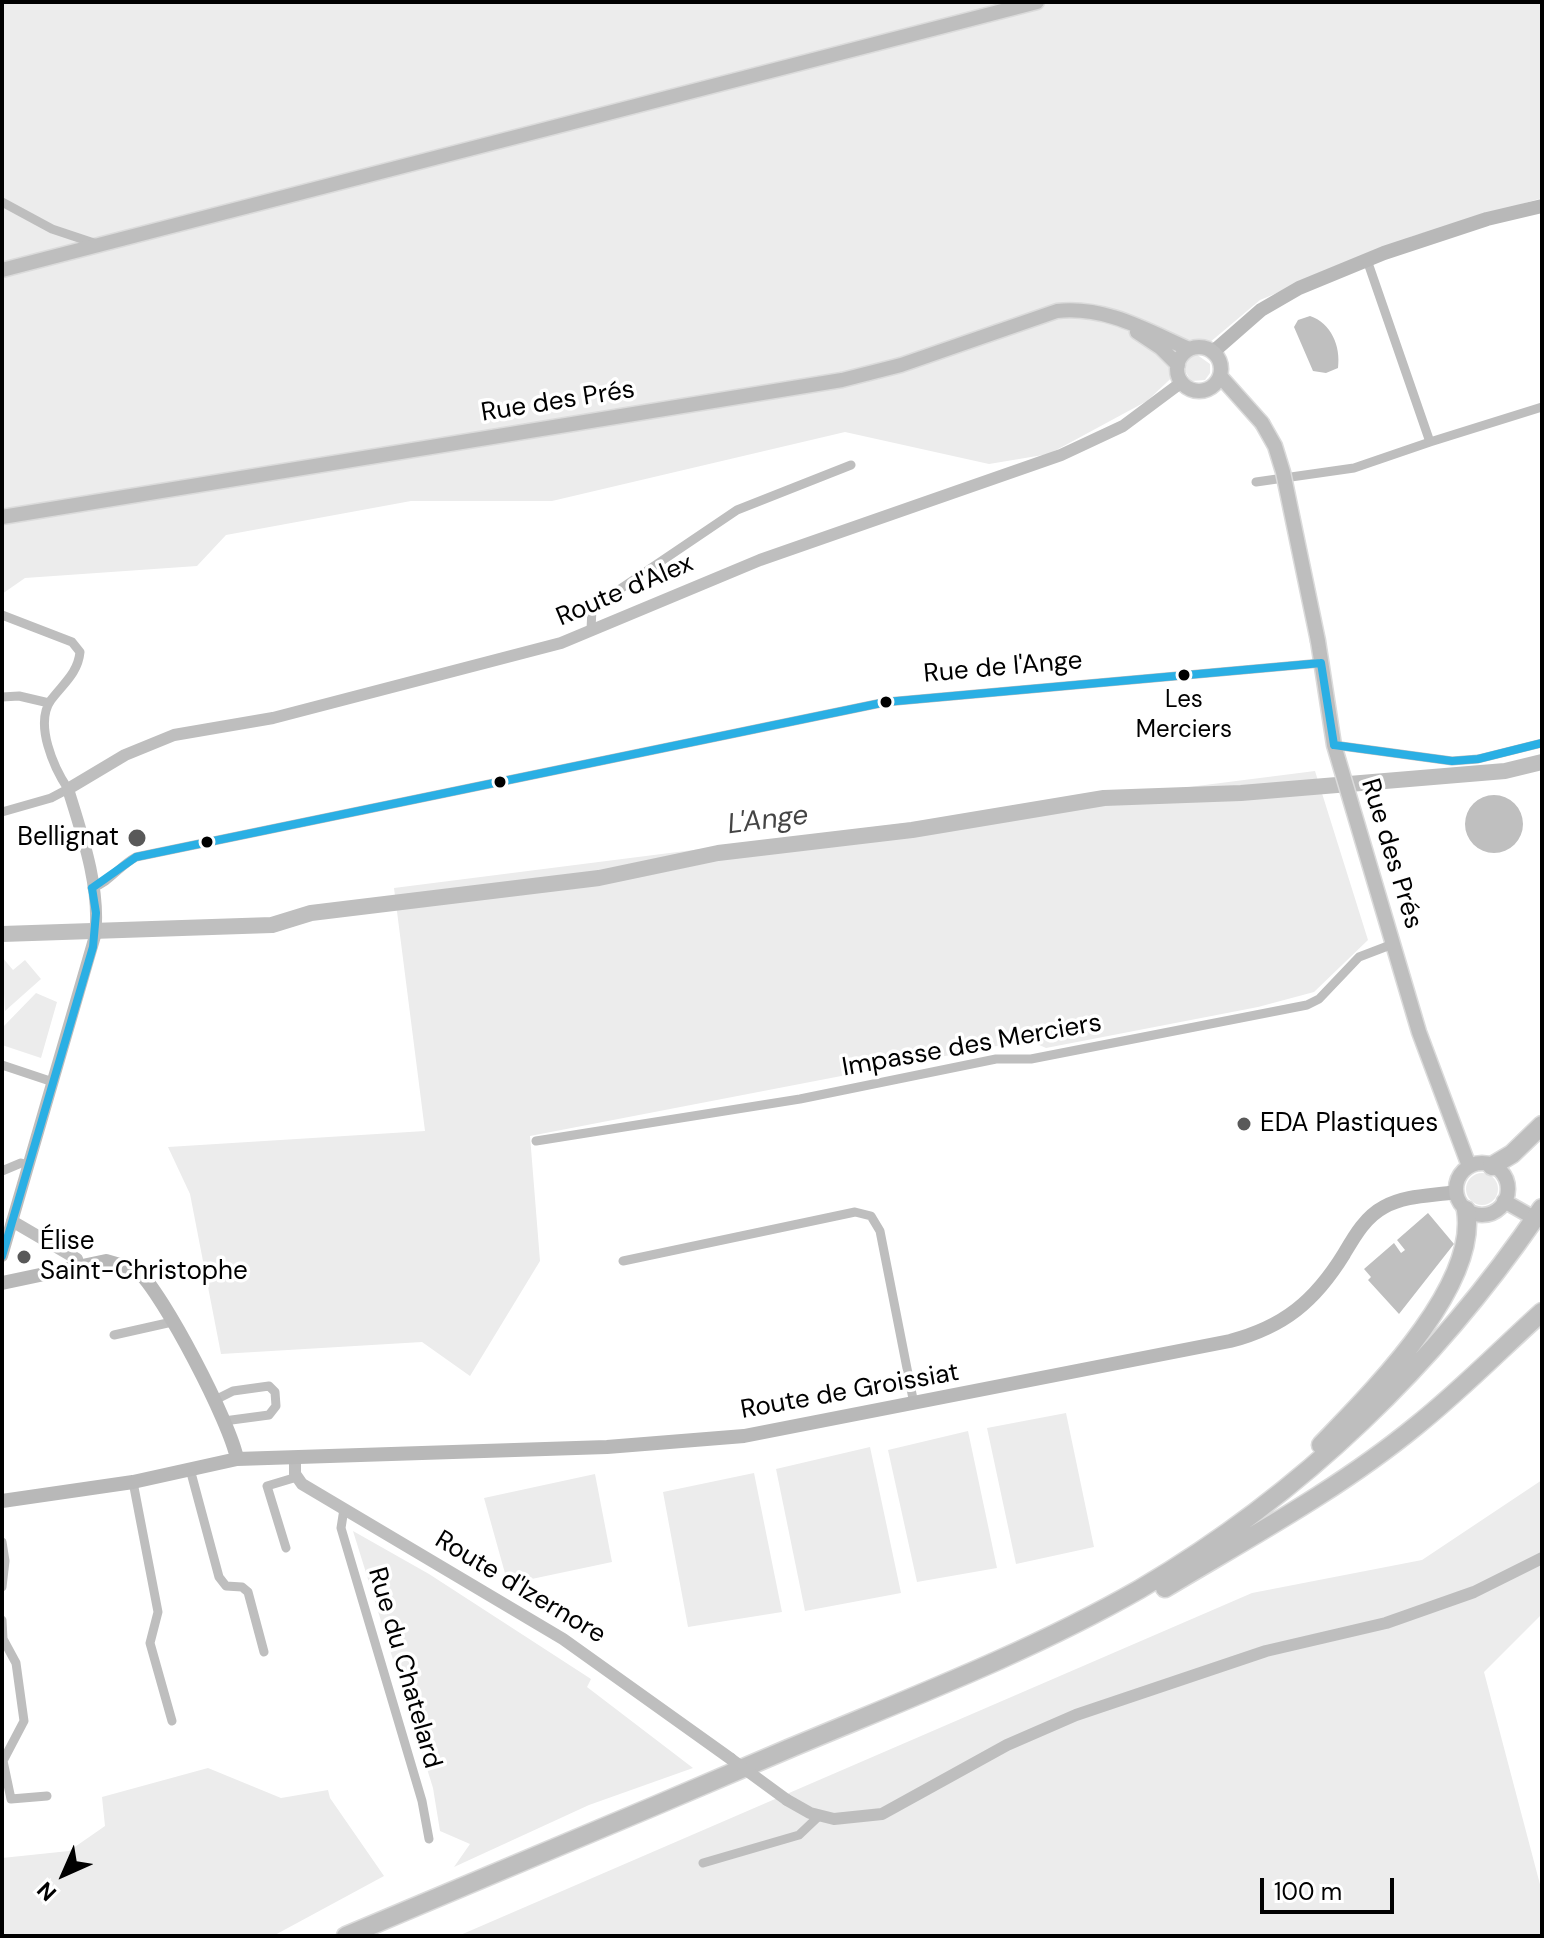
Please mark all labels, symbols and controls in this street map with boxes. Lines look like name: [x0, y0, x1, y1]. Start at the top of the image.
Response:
street label: Rue des Prés: [479, 374, 637, 430]
street label: Route d'Alex: [552, 548, 698, 634]
street label: Rue de l'Ange: [922, 646, 1084, 690]
marker: Les Merciers: [1176, 667, 1192, 683]
place label: Les Merciers: [1136, 687, 1232, 743]
unlabelled marker: [878, 694, 894, 710]
unlabelled marker: [492, 774, 508, 790]
street label: Rue des Prés: [1353, 775, 1429, 933]
water label: L'Ange: [726, 799, 810, 843]
place label: Bellignat: [17, 822, 119, 854]
marker: Bellignat: [126, 827, 148, 849]
unlabelled marker: [199, 834, 215, 850]
street label: Impasse des Merciers: [840, 1008, 1104, 1084]
place label: EDA Plastiques: [1260, 1108, 1438, 1140]
marker: EDA Plastiques: [1235, 1115, 1253, 1133]
place label: Élise Saint-Christophe: [40, 1226, 248, 1288]
marker: Élise Saint-Christophe: [15, 1248, 33, 1266]
street label: Route de Groissiat: [738, 1357, 962, 1427]
street label: Route d'Izernore: [429, 1525, 611, 1651]
street label: Rue du Chatelard: [360, 1564, 448, 1772]
north arrow: [24, 1834, 104, 1914]
scale bar: [1264, 1862, 1398, 1912]
text: N: [31, 1875, 63, 1907]
text: 100 m: [1274, 1876, 1342, 1907]

